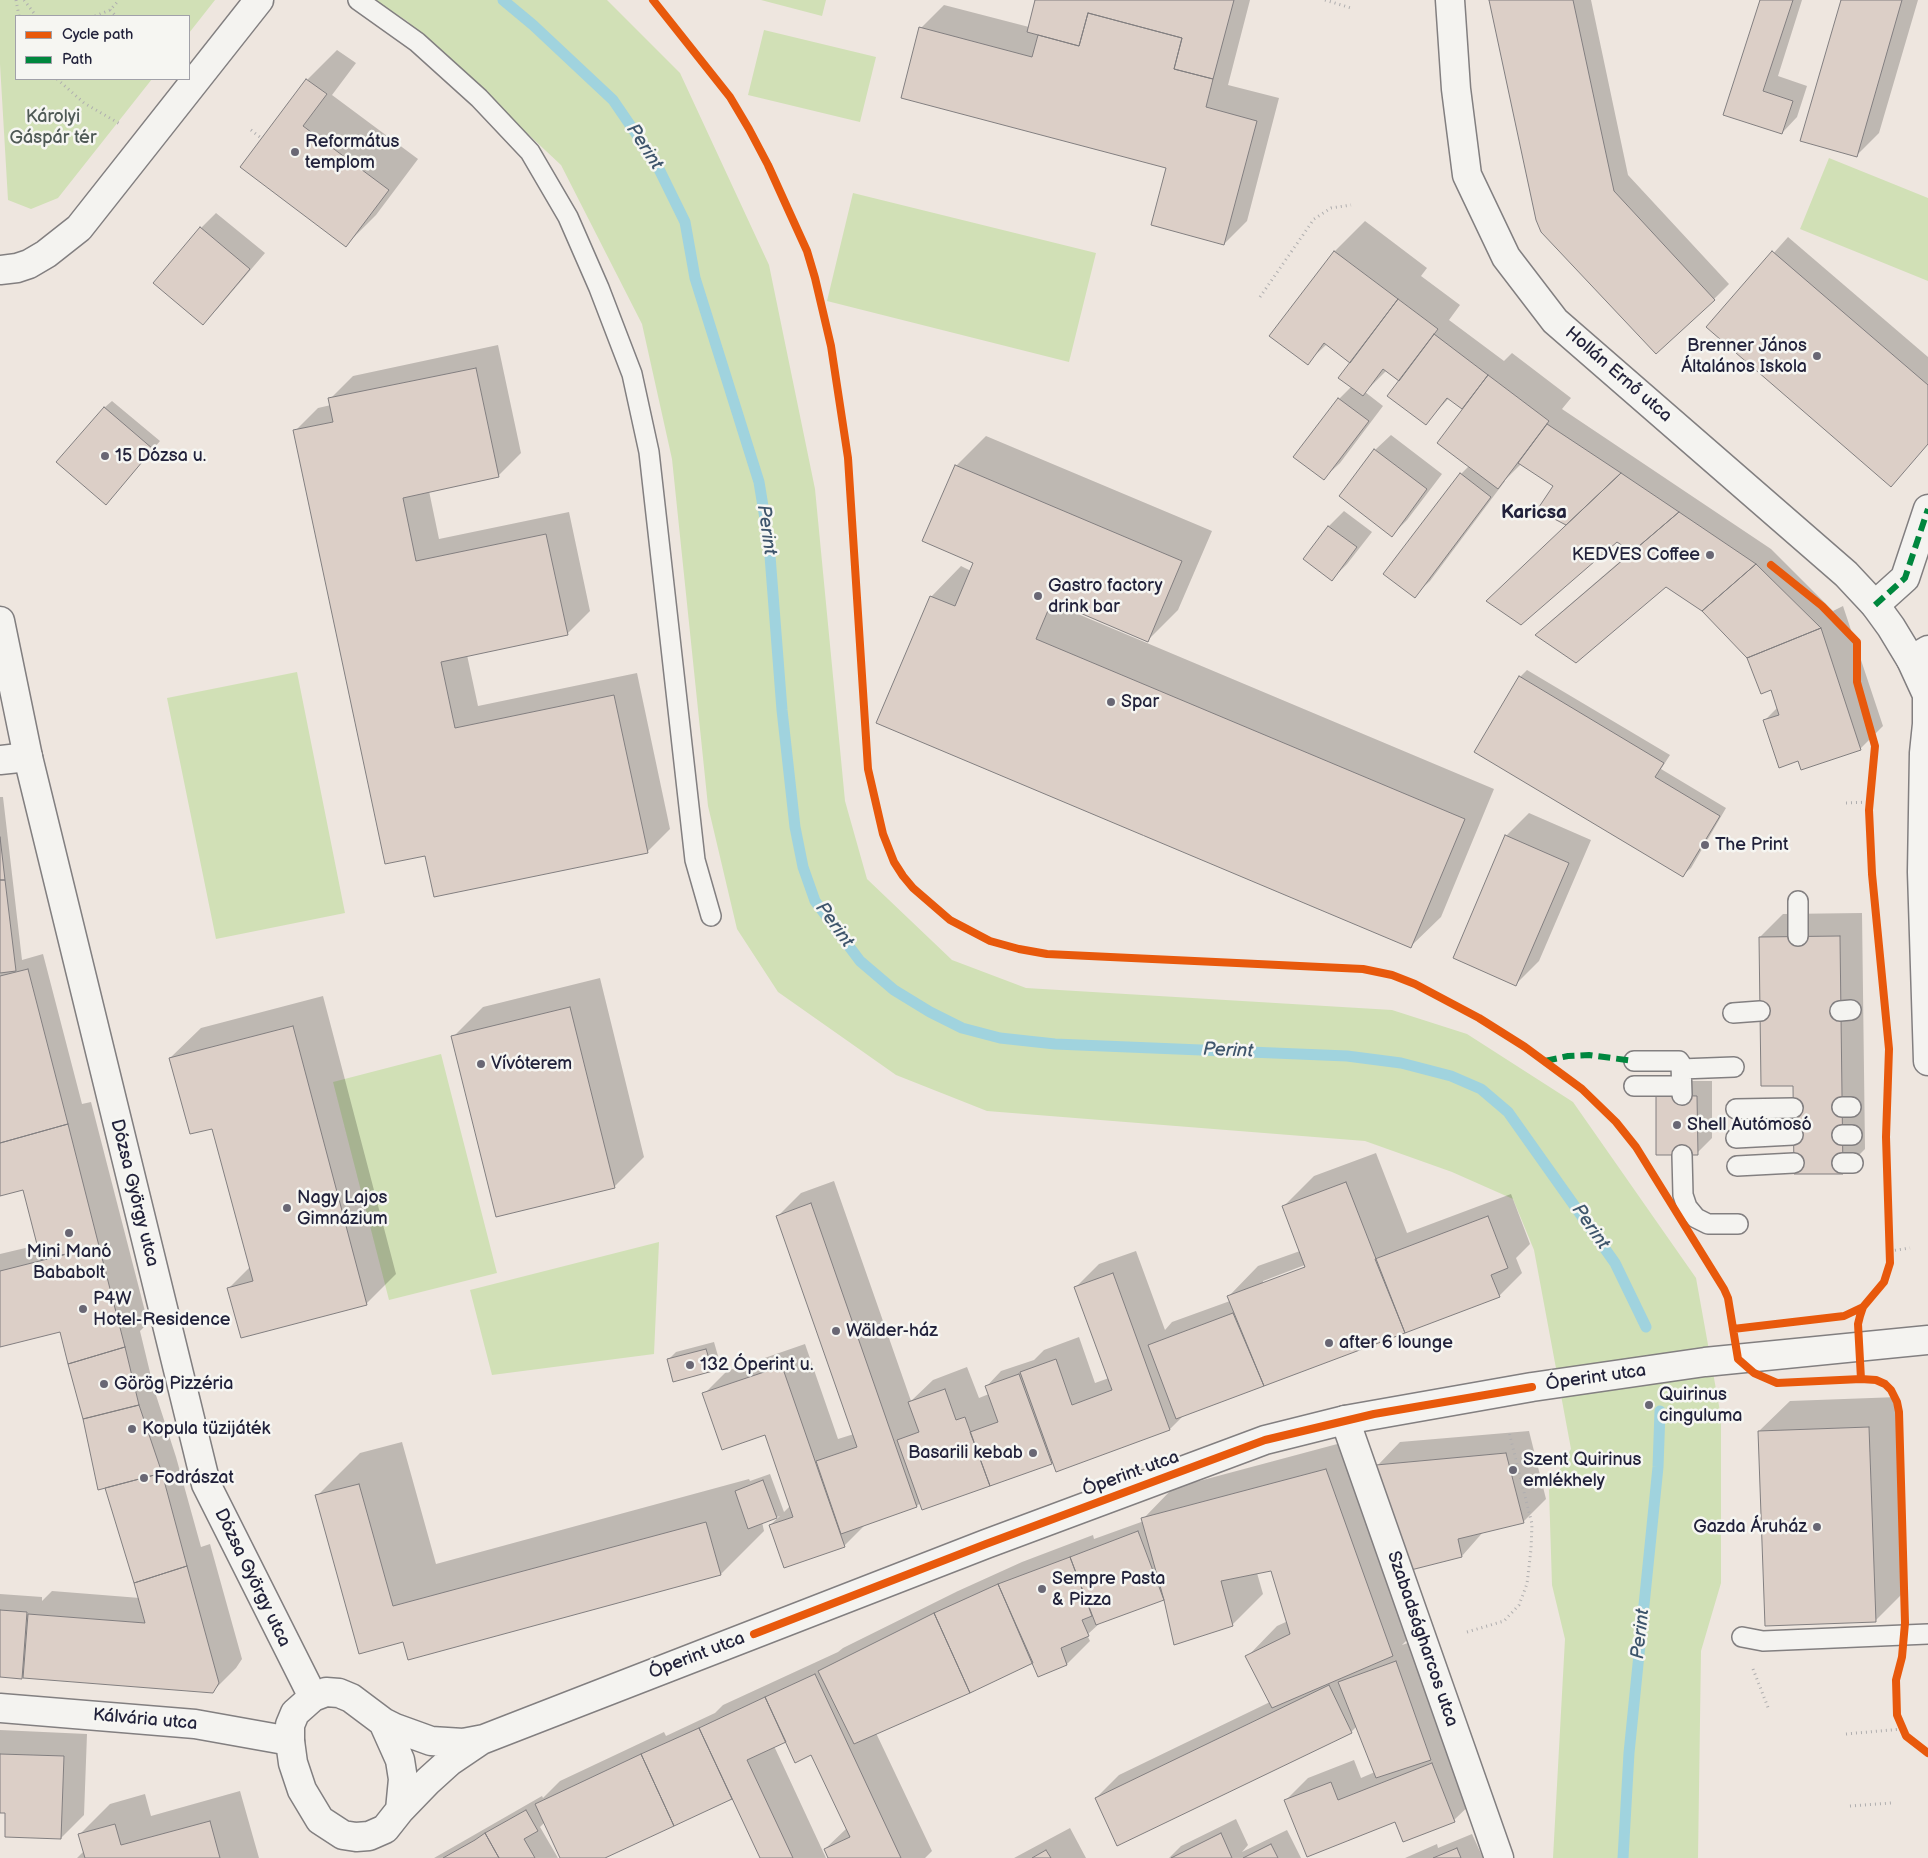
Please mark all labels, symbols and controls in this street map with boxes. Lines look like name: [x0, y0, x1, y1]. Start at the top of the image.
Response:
legend: [15, 15, 190, 80]
text: Cycle path: [62, 25, 133, 44]
text: Path: [62, 50, 92, 69]
park label: Károlyi Gáspár tér: [10, 106, 96, 148]
water label: Perint: [621, 120, 667, 174]
place label: Református templom: [305, 131, 400, 173]
marker: Református templom: [289, 146, 301, 158]
street label: Hollán Ernő utca: [1560, 323, 1676, 427]
place label: Brenner János Általános Iskola: [1681, 335, 1807, 378]
marker: Brenner János Általános Iskola: [1811, 350, 1823, 362]
place label: 15 Dózsa u.: [115, 445, 206, 467]
marker: 15 Dózsa u.: [99, 450, 111, 462]
district label: Karicsa: [1501, 502, 1567, 524]
water label: Perint: [751, 503, 781, 557]
place label: KEDVES Coffee: [1572, 544, 1700, 566]
marker: KEDVES Coffee: [1704, 549, 1716, 561]
place label: Gastro factory drink bar: [1048, 575, 1163, 618]
marker: Gastro factory drink bar: [1032, 590, 1044, 602]
place label: Spar: [1121, 691, 1159, 713]
marker: Spar: [1105, 696, 1117, 708]
place label: The Print: [1715, 834, 1789, 856]
marker: The Print: [1699, 839, 1711, 851]
water label: Perint: [810, 898, 858, 952]
water label: Perint: [1202, 1039, 1254, 1063]
place label: Vívóterem: [491, 1053, 572, 1075]
marker: Vívóterem: [475, 1058, 487, 1070]
place label: Shell Autómosó: [1687, 1114, 1812, 1136]
street label: Dózsa György utca: [105, 1117, 163, 1269]
marker: Shell Autómosó: [1671, 1119, 1683, 1131]
place label: Nagy Lajos Gimnázium: [297, 1187, 388, 1230]
water label: Perint: [1566, 1200, 1614, 1254]
marker: Nagy Lajos Gimnázium: [281, 1202, 293, 1214]
marker: Mini Manó Bababolt: [63, 1227, 75, 1239]
place label: Mini Manó Bababolt: [26, 1241, 112, 1284]
place label: P4W Hotel-Residence: [93, 1288, 230, 1330]
marker: P4W Hotel-Residence: [77, 1303, 89, 1315]
place label: Wälder-ház: [846, 1320, 938, 1342]
marker: Wälder-ház: [830, 1325, 842, 1337]
place label: after 6 lounge: [1339, 1332, 1453, 1354]
marker: after 6 lounge: [1323, 1337, 1335, 1349]
place label: 132 Óperint u.: [700, 1354, 813, 1376]
marker: 132 Óperint u.: [684, 1359, 696, 1371]
street label: Óperint utca: [1544, 1360, 1648, 1396]
place label: Görög Pizzéria: [114, 1373, 233, 1395]
marker: Görög Pizzéria: [98, 1378, 110, 1390]
place label: Quirinus cinguluma: [1659, 1384, 1742, 1426]
marker: Quirinus cinguluma: [1643, 1399, 1655, 1411]
place label: Kopula tüzijáték: [142, 1418, 270, 1440]
marker: Kopula tüzijáték: [126, 1423, 138, 1435]
place label: Basarili kebab: [908, 1442, 1023, 1464]
marker: Basarili kebab: [1027, 1447, 1039, 1459]
street label: Óperint utca: [1080, 1447, 1182, 1501]
place label: Szent Quirinus emlékhely: [1523, 1449, 1641, 1492]
marker: Szent Quirinus emlékhely: [1507, 1464, 1519, 1476]
place label: Fodrászat: [154, 1467, 234, 1489]
marker: Fodrászat: [138, 1472, 150, 1484]
street label: Dózsa György utca: [209, 1505, 295, 1651]
place label: Gazda Áruház: [1693, 1516, 1807, 1538]
marker: Gazda Áruház: [1811, 1521, 1823, 1533]
street label: Szabadságharcos utca: [1382, 1548, 1462, 1730]
place label: Sempre Pasta & Pizza: [1052, 1568, 1165, 1610]
marker: Sempre Pasta & Pizza: [1036, 1583, 1048, 1595]
water label: Perint: [1627, 1608, 1655, 1660]
street label: Óperint utca: [646, 1628, 748, 1684]
street label: Kálvária utca: [92, 1705, 198, 1735]

